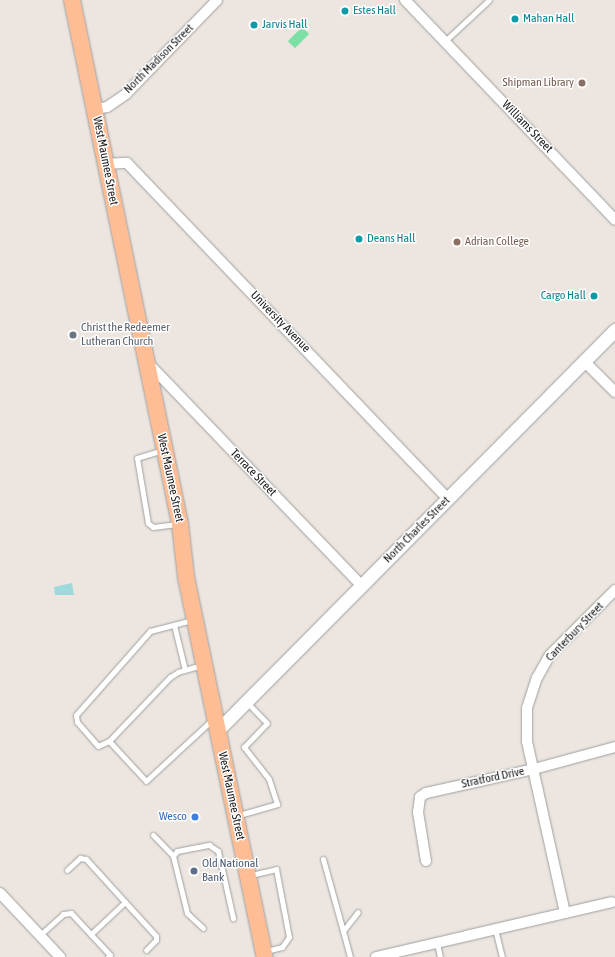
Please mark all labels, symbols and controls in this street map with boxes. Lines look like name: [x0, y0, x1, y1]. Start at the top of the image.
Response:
place label: Estes Hall: [353, 4, 396, 18]
marker: Estes Hall: [340, 6, 350, 16]
place label: Mahan Hall: [523, 12, 574, 26]
marker: Mahan Hall: [510, 14, 520, 24]
place label: Jarvis Hall: [262, 18, 307, 32]
marker: Jarvis Hall: [249, 20, 259, 30]
street label: North Madison Street: [121, 21, 197, 97]
place label: Shipman Library: [503, 76, 574, 90]
marker: Shipman Library: [577, 78, 587, 88]
street label: Williams Street: [499, 98, 555, 156]
street label: West Maumee Street: [89, 115, 121, 207]
place label: Deans Hall: [367, 232, 415, 246]
marker: Deans Hall: [354, 234, 364, 244]
place label: Adrian College: [465, 235, 529, 249]
marker: Adrian College: [452, 237, 462, 247]
street label: University Avenue: [247, 288, 313, 356]
place label: Cargo Hall: [541, 289, 586, 303]
marker: Cargo Hall: [589, 291, 599, 301]
place label: Christ the Redeemer Lutheran Church: [81, 321, 170, 349]
marker: Christ the Redeemer Lutheran Church: [68, 330, 78, 340]
street label: West Maumee Street: [154, 432, 186, 524]
street label: Terrace Street: [227, 446, 279, 500]
street label: North Charles Street: [381, 494, 453, 566]
street label: Canterbury Street: [543, 599, 607, 665]
street label: West Maumee Street: [215, 750, 247, 842]
street label: Stratford Drive: [460, 764, 526, 792]
place label: Wesco: [159, 810, 187, 824]
marker: Wesco: [190, 812, 200, 822]
place label: Old National Bank: [202, 857, 258, 885]
marker: Old National Bank: [189, 866, 199, 876]

